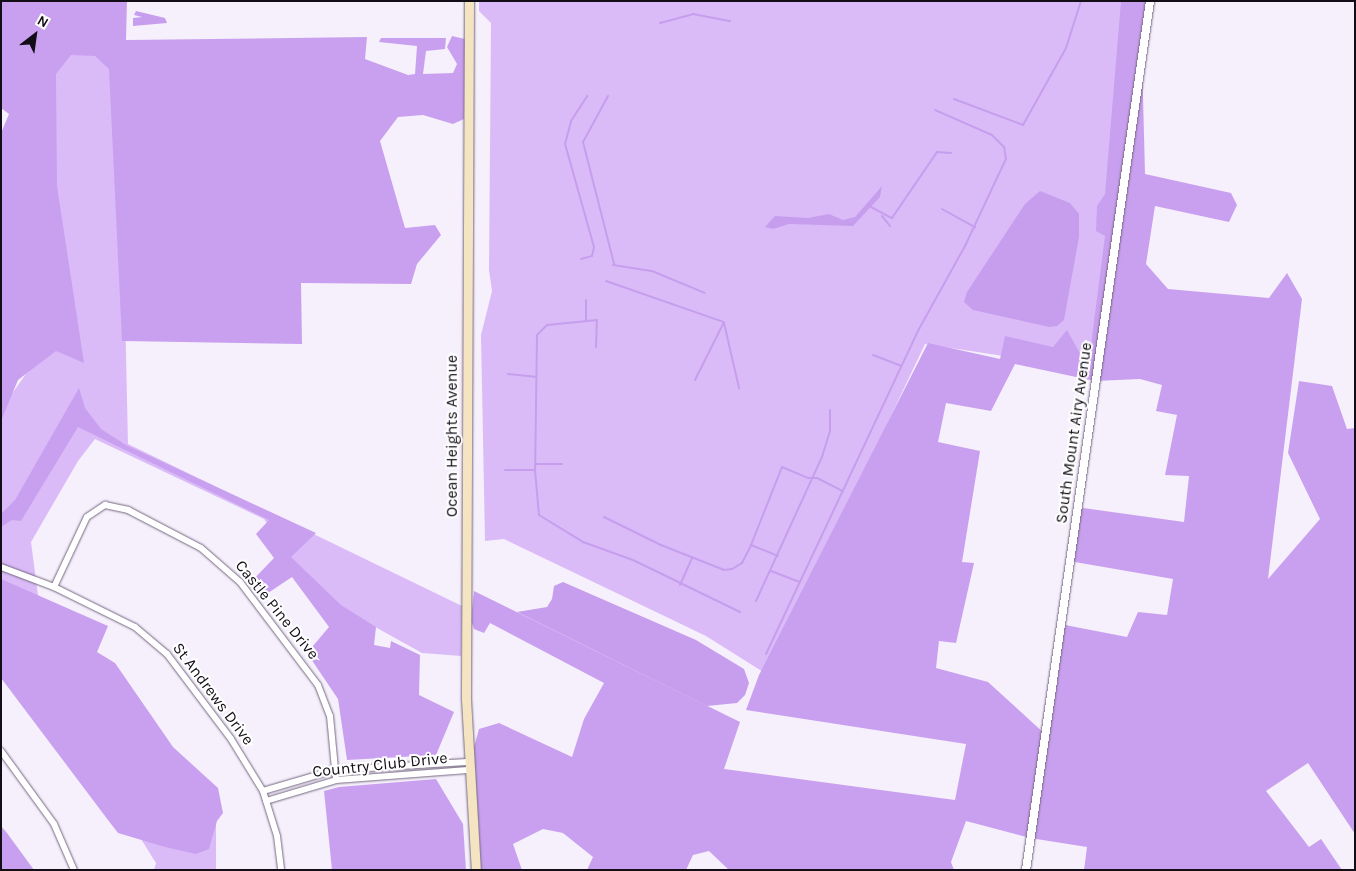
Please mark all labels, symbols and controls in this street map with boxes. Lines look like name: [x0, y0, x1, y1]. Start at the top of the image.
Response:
north arrow: [10, 10, 60, 60]
text: N: [34, 12, 51, 31]
street label: South Mount Airy Avenue: [1052, 341, 1096, 525]
street label: Ocean Heights Avenue: [442, 355, 462, 517]
street label: Castle Pine Drive: [231, 556, 323, 664]
street label: St Andrews Drive: [168, 639, 258, 749]
street label: Country Club Drive: [312, 748, 448, 782]

